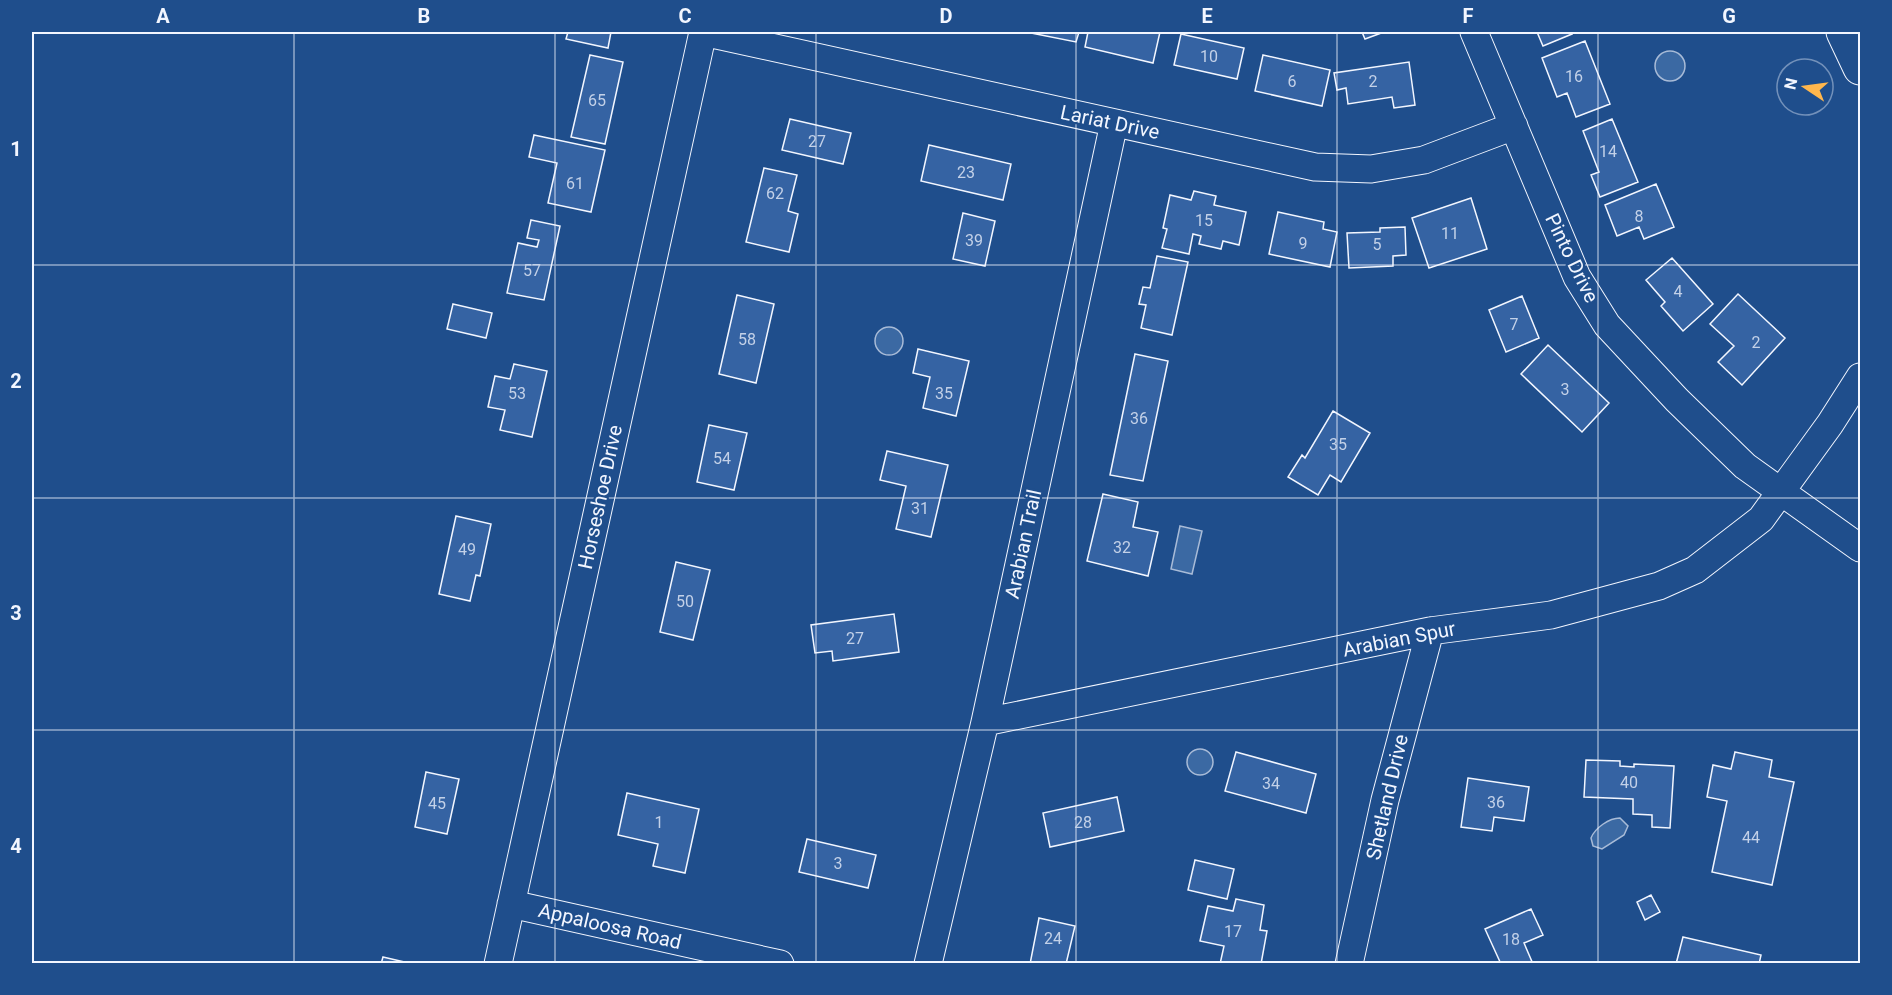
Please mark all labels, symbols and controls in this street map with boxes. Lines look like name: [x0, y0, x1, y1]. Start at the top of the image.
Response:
text: A: [156, 4, 170, 28]
text: B: [418, 4, 430, 28]
text: C: [678, 4, 692, 28]
text: D: [940, 4, 953, 28]
text: E: [1201, 4, 1213, 28]
text: F: [1463, 4, 1474, 28]
text: G: [1722, 4, 1736, 28]
house number: 10: [1200, 47, 1218, 66]
north arrow: [1775, 57, 1835, 117]
house number: 16: [1565, 67, 1583, 86]
house number: 6: [1288, 72, 1297, 91]
house number: 2: [1369, 72, 1378, 91]
text: N: [1780, 76, 1801, 91]
house number: 65: [588, 91, 606, 110]
street label: Lariat Drive: [1058, 100, 1162, 144]
house number: 27: [808, 132, 826, 151]
text: 1: [10, 137, 22, 161]
house number: 14: [1599, 142, 1617, 161]
house number: 23: [957, 163, 975, 182]
house number: 61: [566, 174, 584, 193]
house number: 62: [766, 184, 784, 203]
house number: 8: [1635, 207, 1644, 226]
street label: Pinto Drive: [1540, 210, 1604, 306]
house number: 15: [1195, 211, 1213, 230]
house number: 11: [1441, 224, 1459, 243]
house number: 39: [965, 231, 983, 250]
house number: 9: [1299, 234, 1308, 253]
house number: 5: [1373, 235, 1382, 254]
house number: 57: [523, 261, 541, 280]
house number: 4: [1674, 282, 1683, 301]
house number: 7: [1510, 315, 1519, 334]
house number: 58: [738, 330, 756, 349]
house number: 2: [1752, 333, 1761, 352]
text: 2: [10, 369, 22, 393]
house number: 3: [1561, 380, 1570, 399]
house number: 53: [508, 384, 526, 403]
house number: 35: [935, 384, 953, 403]
house number: 36: [1130, 409, 1148, 428]
street label: Horseshoe Drive: [573, 423, 627, 571]
house number: 35: [1329, 435, 1347, 454]
house number: 54: [713, 449, 731, 468]
street label: Arabian Trail: [1000, 487, 1046, 601]
house number: 31: [911, 499, 929, 518]
house number: 32: [1113, 538, 1131, 557]
house number: 49: [458, 540, 476, 559]
house number: 50: [676, 592, 694, 611]
text: 3: [10, 601, 22, 625]
street label: Arabian Spur: [1341, 616, 1458, 662]
house number: 27: [846, 629, 864, 648]
street label: Shetland Drive: [1361, 732, 1413, 862]
house number: 40: [1620, 773, 1638, 792]
house number: 34: [1262, 774, 1280, 793]
house number: 36: [1487, 793, 1505, 812]
house number: 45: [428, 794, 446, 813]
house number: 1: [655, 813, 664, 832]
house number: 28: [1074, 813, 1092, 832]
house number: 44: [1742, 828, 1760, 847]
text: 4: [10, 834, 22, 858]
house number: 3: [834, 854, 843, 873]
street label: Appaloosa Road: [536, 898, 684, 954]
house number: 17: [1224, 922, 1242, 941]
house number: 24: [1044, 929, 1062, 948]
house number: 18: [1502, 930, 1520, 949]

